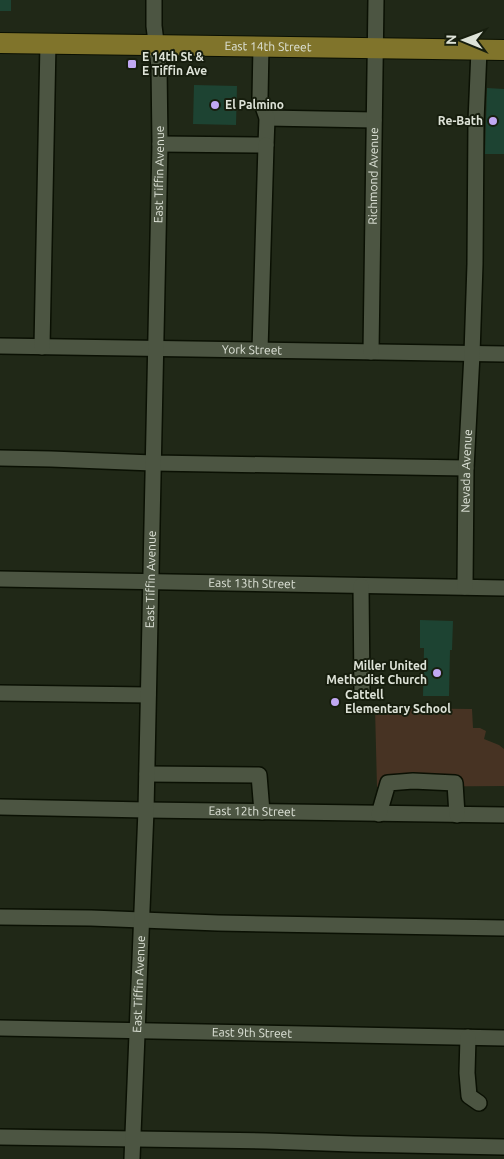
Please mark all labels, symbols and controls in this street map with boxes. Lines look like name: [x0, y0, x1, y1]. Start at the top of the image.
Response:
north arrow: [439, 15, 489, 65]
text: N: [443, 34, 459, 45]
street label: East 14th Street: [224, 39, 312, 53]
place label: E 14th St & E Tiffin Ave: [142, 50, 207, 77]
marker: E 14th St & E Tiffin Ave: [126, 58, 138, 70]
place label: El Palmino: [225, 98, 284, 111]
marker: El Palmino: [209, 99, 221, 111]
place label: Re-Bath: [438, 114, 483, 127]
marker: Re-Bath: [487, 115, 499, 127]
street label: East Tiffin Avenue: [151, 126, 166, 223]
street label: Richmond Avenue: [366, 127, 380, 225]
street label: York Street: [222, 343, 283, 356]
street label: Nevada Avenue: [459, 429, 474, 513]
street label: East Tiffin Avenue: [143, 530, 158, 628]
street label: East 13th Street: [208, 576, 296, 590]
place label: Miller United Methodist Church: [326, 659, 427, 686]
marker: Miller United Methodist Church: [431, 667, 443, 679]
place label: Cattell Elementary School: [345, 688, 451, 715]
marker: Cattell Elementary School: [329, 696, 341, 708]
street label: East 12th Street: [208, 804, 296, 818]
street label: East Tiffin Avenue: [130, 935, 147, 1033]
street label: East 9th Street: [212, 1025, 292, 1040]

